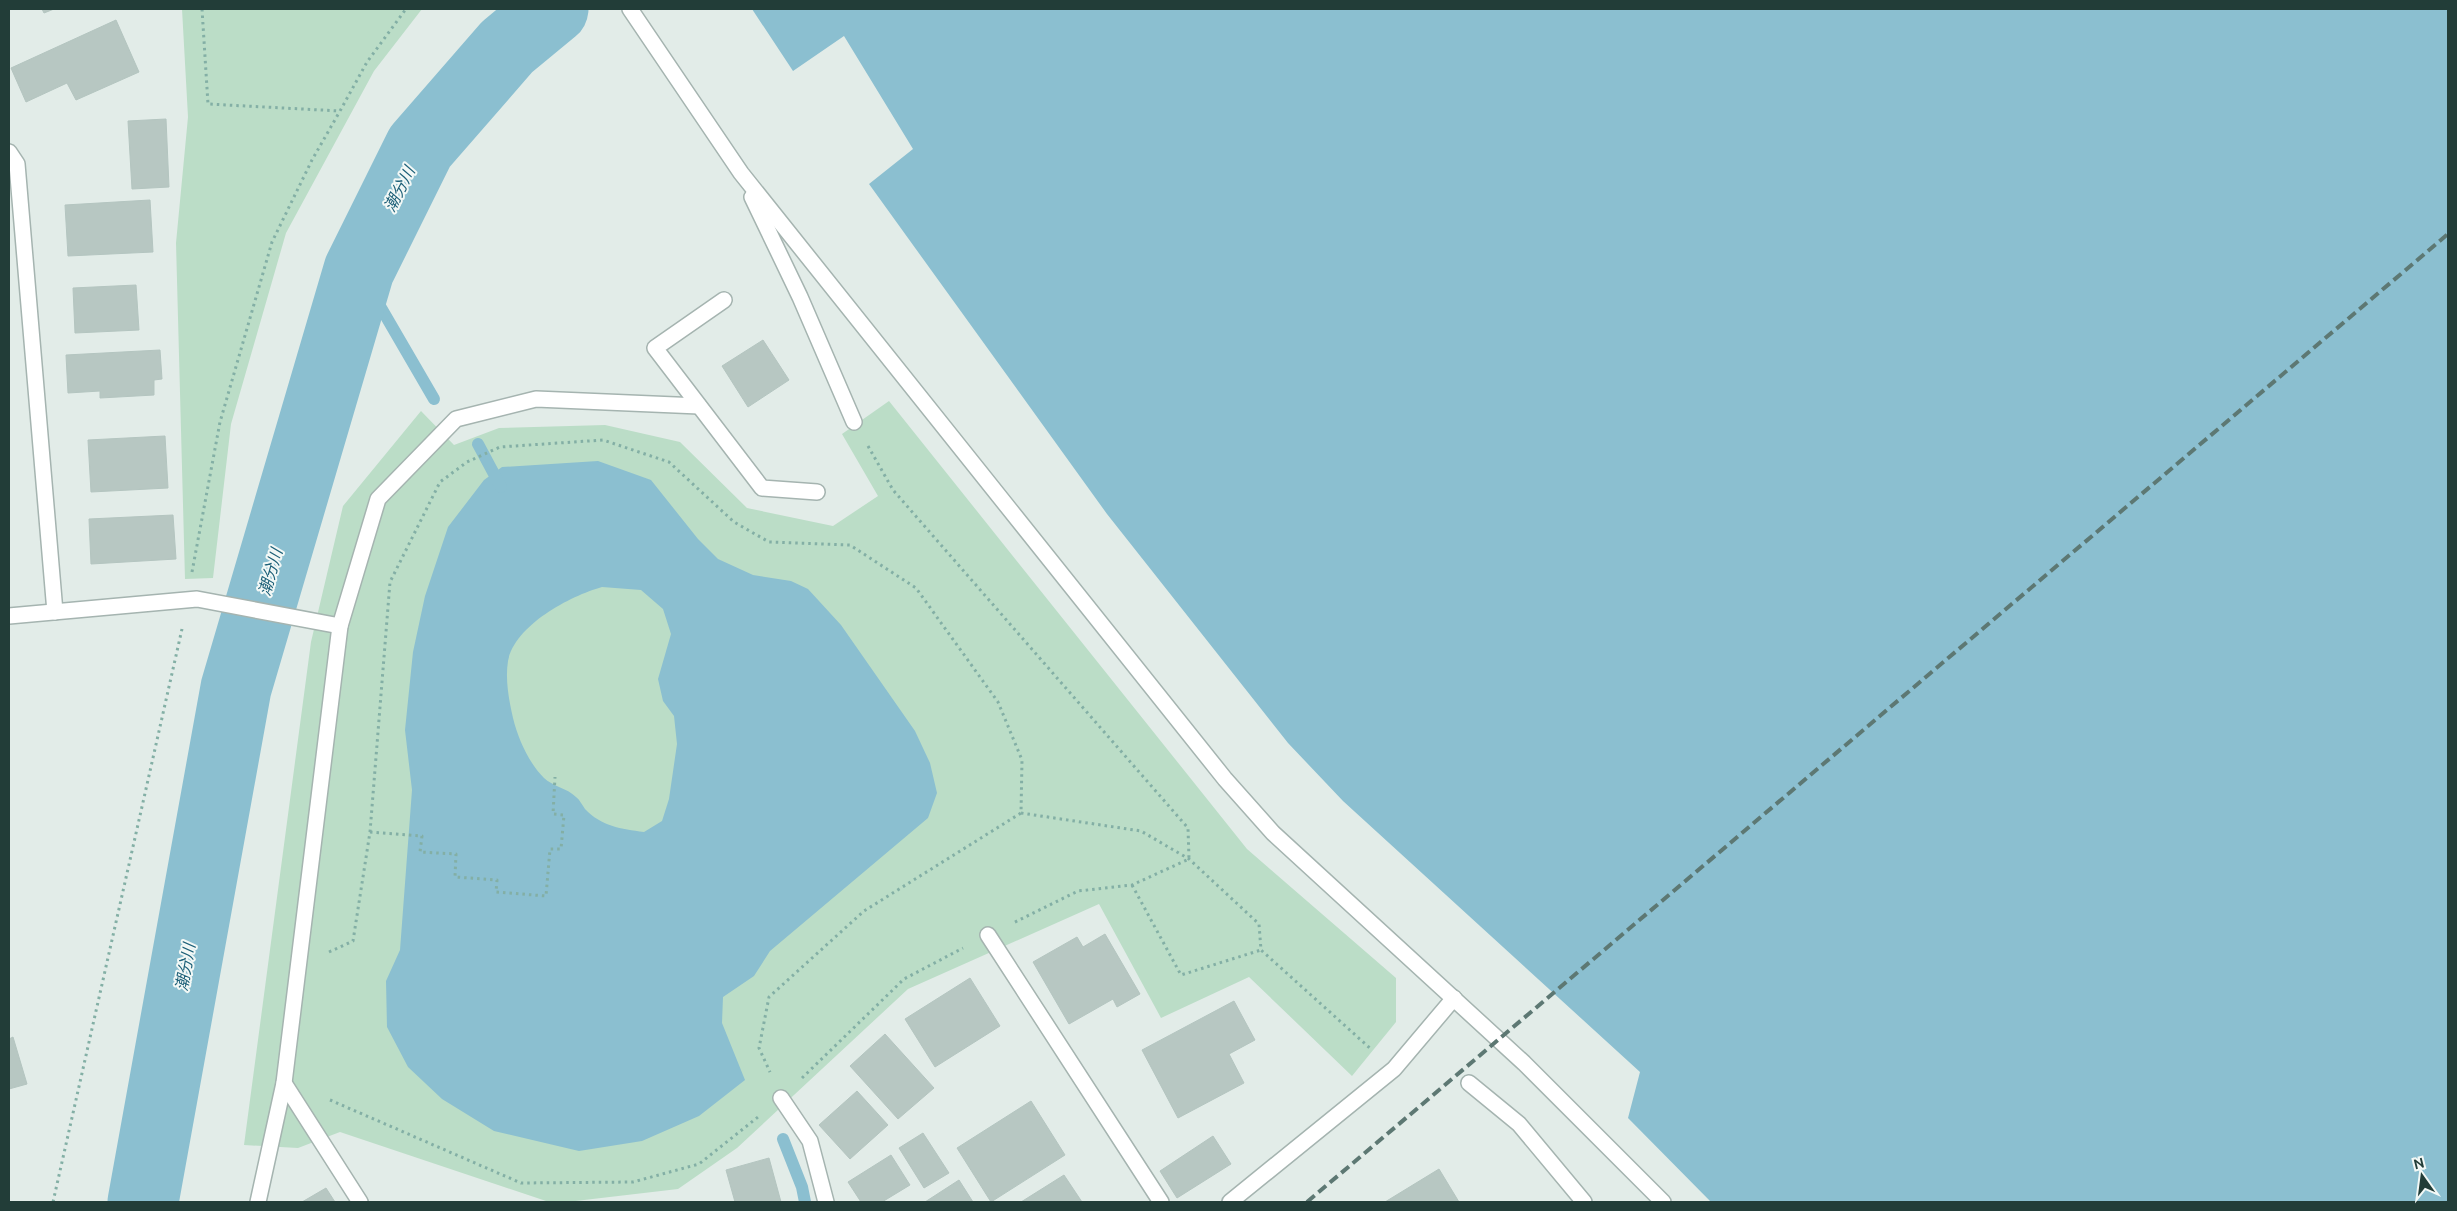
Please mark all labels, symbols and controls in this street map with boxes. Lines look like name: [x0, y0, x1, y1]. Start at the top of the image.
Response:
water label: 潮分川: [380, 162, 419, 214]
water label: 潮分川: [255, 545, 286, 598]
water label: 潮分川: [172, 940, 198, 992]
north arrow: [2397, 1151, 2447, 1201]
text: N: [2412, 1154, 2426, 1172]

